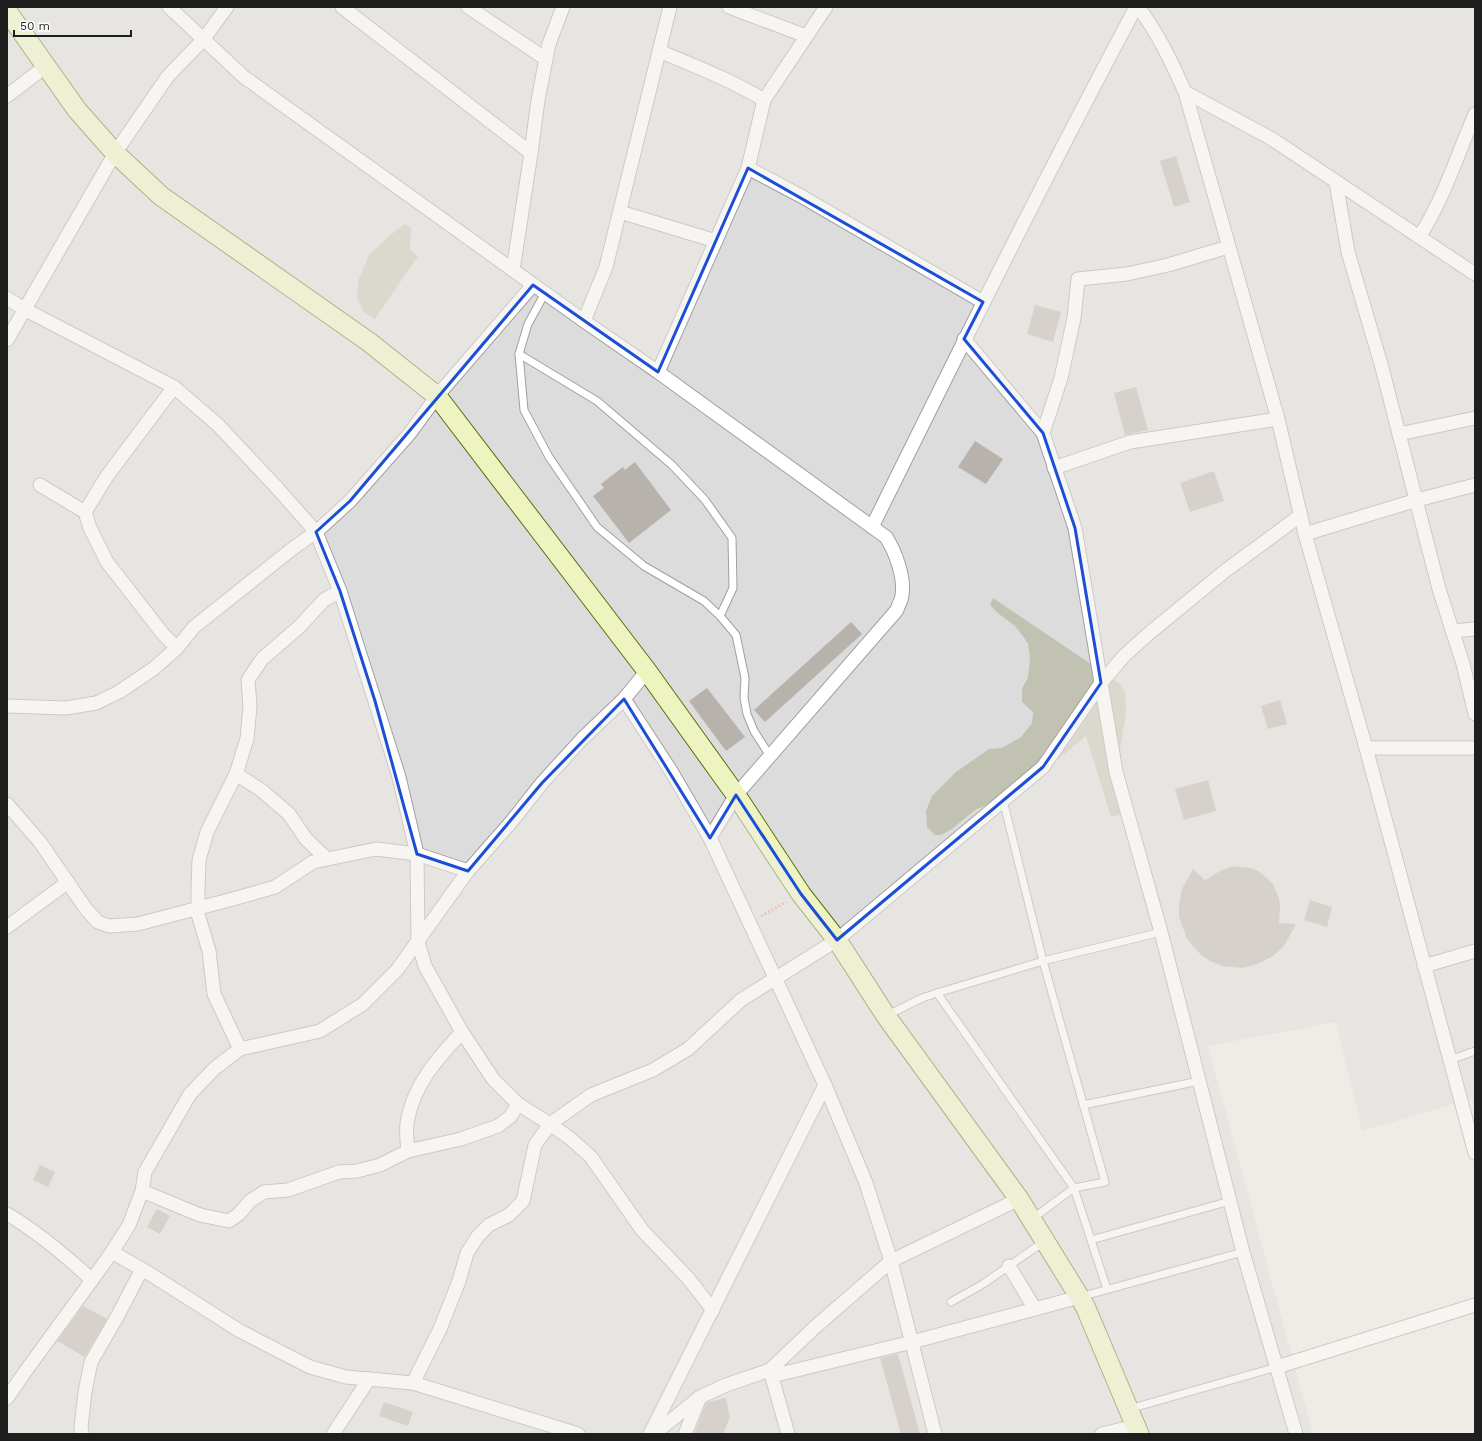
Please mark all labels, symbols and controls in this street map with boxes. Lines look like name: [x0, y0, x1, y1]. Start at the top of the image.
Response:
scale bar: [14, 12, 131, 38]
text: 50 m: [20, 19, 50, 33]

